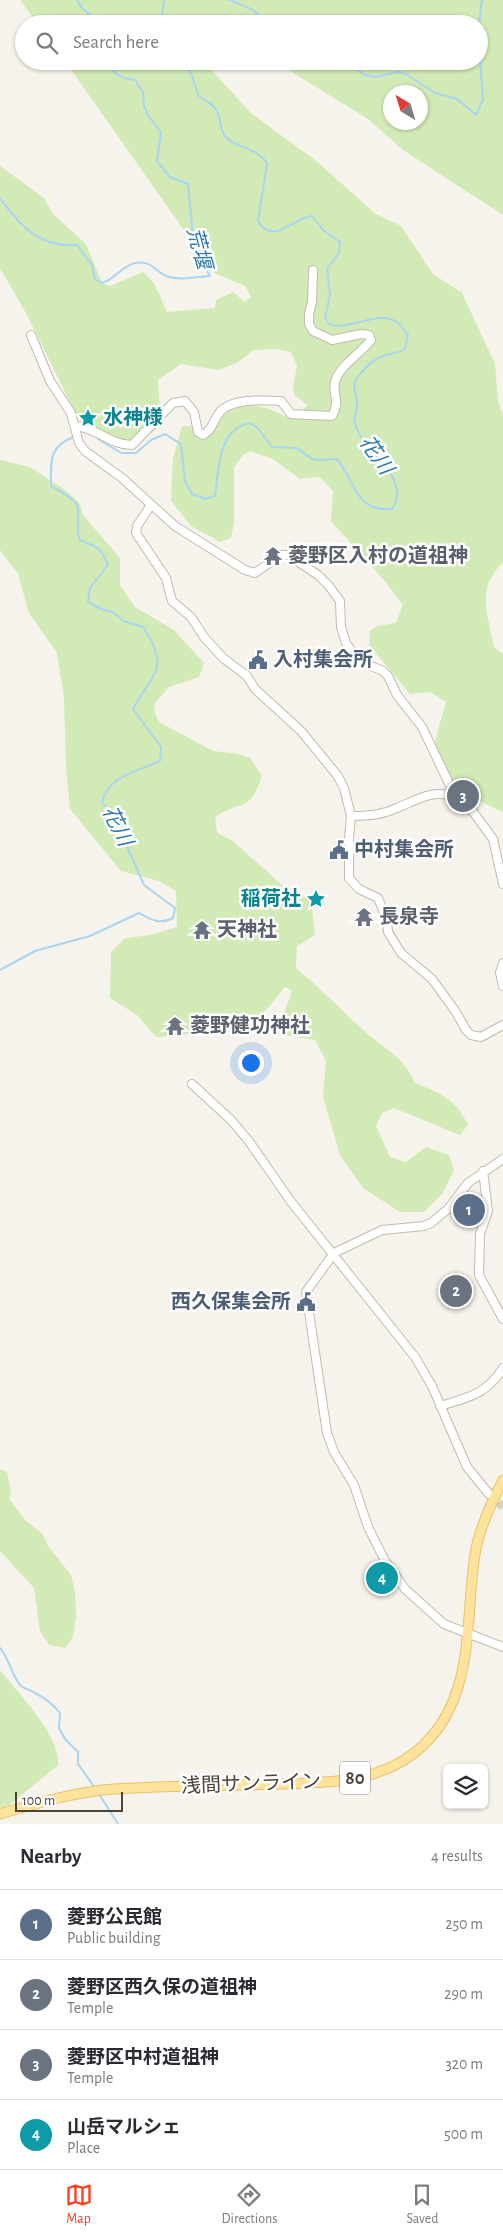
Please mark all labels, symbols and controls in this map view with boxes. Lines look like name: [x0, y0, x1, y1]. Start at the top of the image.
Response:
search box: [15, 15, 488, 70]
icon: search: [33, 29, 61, 57]
text: Search here: [73, 33, 159, 52]
north arrow: [383, 85, 428, 130]
water label: 荒堰: [183, 225, 217, 275]
place label: 水神様: [103, 406, 163, 428]
place icon: 水神様: [77, 407, 99, 429]
water label: 花川: [355, 431, 399, 480]
place label: 菱野区入村の道祖神: [288, 544, 468, 566]
temple icon: 菱野区入村の道祖神: [262, 545, 284, 567]
place label: 入村集会所: [273, 648, 373, 670]
public building icon: 入村集会所: [247, 649, 269, 671]
pin: 3: [447, 777, 479, 815]
water label: 花川: [98, 802, 137, 851]
place label: 中村集会所: [354, 838, 454, 860]
public building icon: 中村集会所: [328, 839, 350, 861]
place label: 稲荷社: [241, 887, 301, 909]
place icon: 稲荷社: [305, 888, 327, 910]
temple icon: 長泉寺: [353, 906, 375, 928]
place label: 長泉寺: [379, 906, 439, 927]
place label: 天神社: [217, 918, 277, 940]
temple icon: 天神社: [191, 919, 213, 941]
place label: 菱野健功神社: [190, 1014, 310, 1036]
temple icon: 菱野健功神社: [164, 1015, 186, 1037]
your location: [238, 1050, 264, 1076]
pin: 1: [453, 1191, 485, 1229]
pin: 2: [440, 1272, 472, 1310]
place label: 西久保集会所: [171, 1290, 291, 1312]
public building icon: 西久保集会所: [295, 1291, 317, 1313]
pin: 4: [366, 1559, 398, 1597]
road number: 80: [340, 1762, 370, 1795]
map controls: [443, 1764, 488, 1809]
button: layers: [443, 1764, 488, 1809]
street label: 浅間サンライン: [181, 1771, 321, 1796]
scale bar: [15, 1789, 122, 1812]
text: 100 m: [22, 1794, 55, 1808]
text: Nearby: [20, 1846, 81, 1867]
text: 4 results: [431, 1848, 483, 1864]
text: 菱野公民館: [67, 1908, 162, 1927]
text: 1: [33, 1916, 39, 1932]
text: 250 m: [445, 1916, 483, 1932]
text: Public building: [67, 1930, 161, 1946]
text: 菱野区西久保の道祖神: [67, 1978, 257, 1997]
text: 2: [32, 1986, 40, 2002]
text: 290 m: [444, 1986, 483, 2002]
text: Temple: [67, 2000, 113, 2016]
text: 菱野区中村道祖神: [67, 2048, 219, 2067]
text: 3: [33, 2056, 39, 2072]
text: 320 m: [445, 2056, 483, 2072]
text: Temple: [67, 2070, 113, 2086]
text: 山岳マルシェ: [67, 2118, 181, 2137]
text: 4: [32, 2126, 40, 2142]
text: 500 m: [444, 2126, 483, 2142]
text: Place: [67, 2140, 100, 2156]
tab: Map: [65, 2181, 93, 2228]
tab: Directions: [222, 2181, 277, 2228]
tab: Saved: [406, 2181, 438, 2228]

